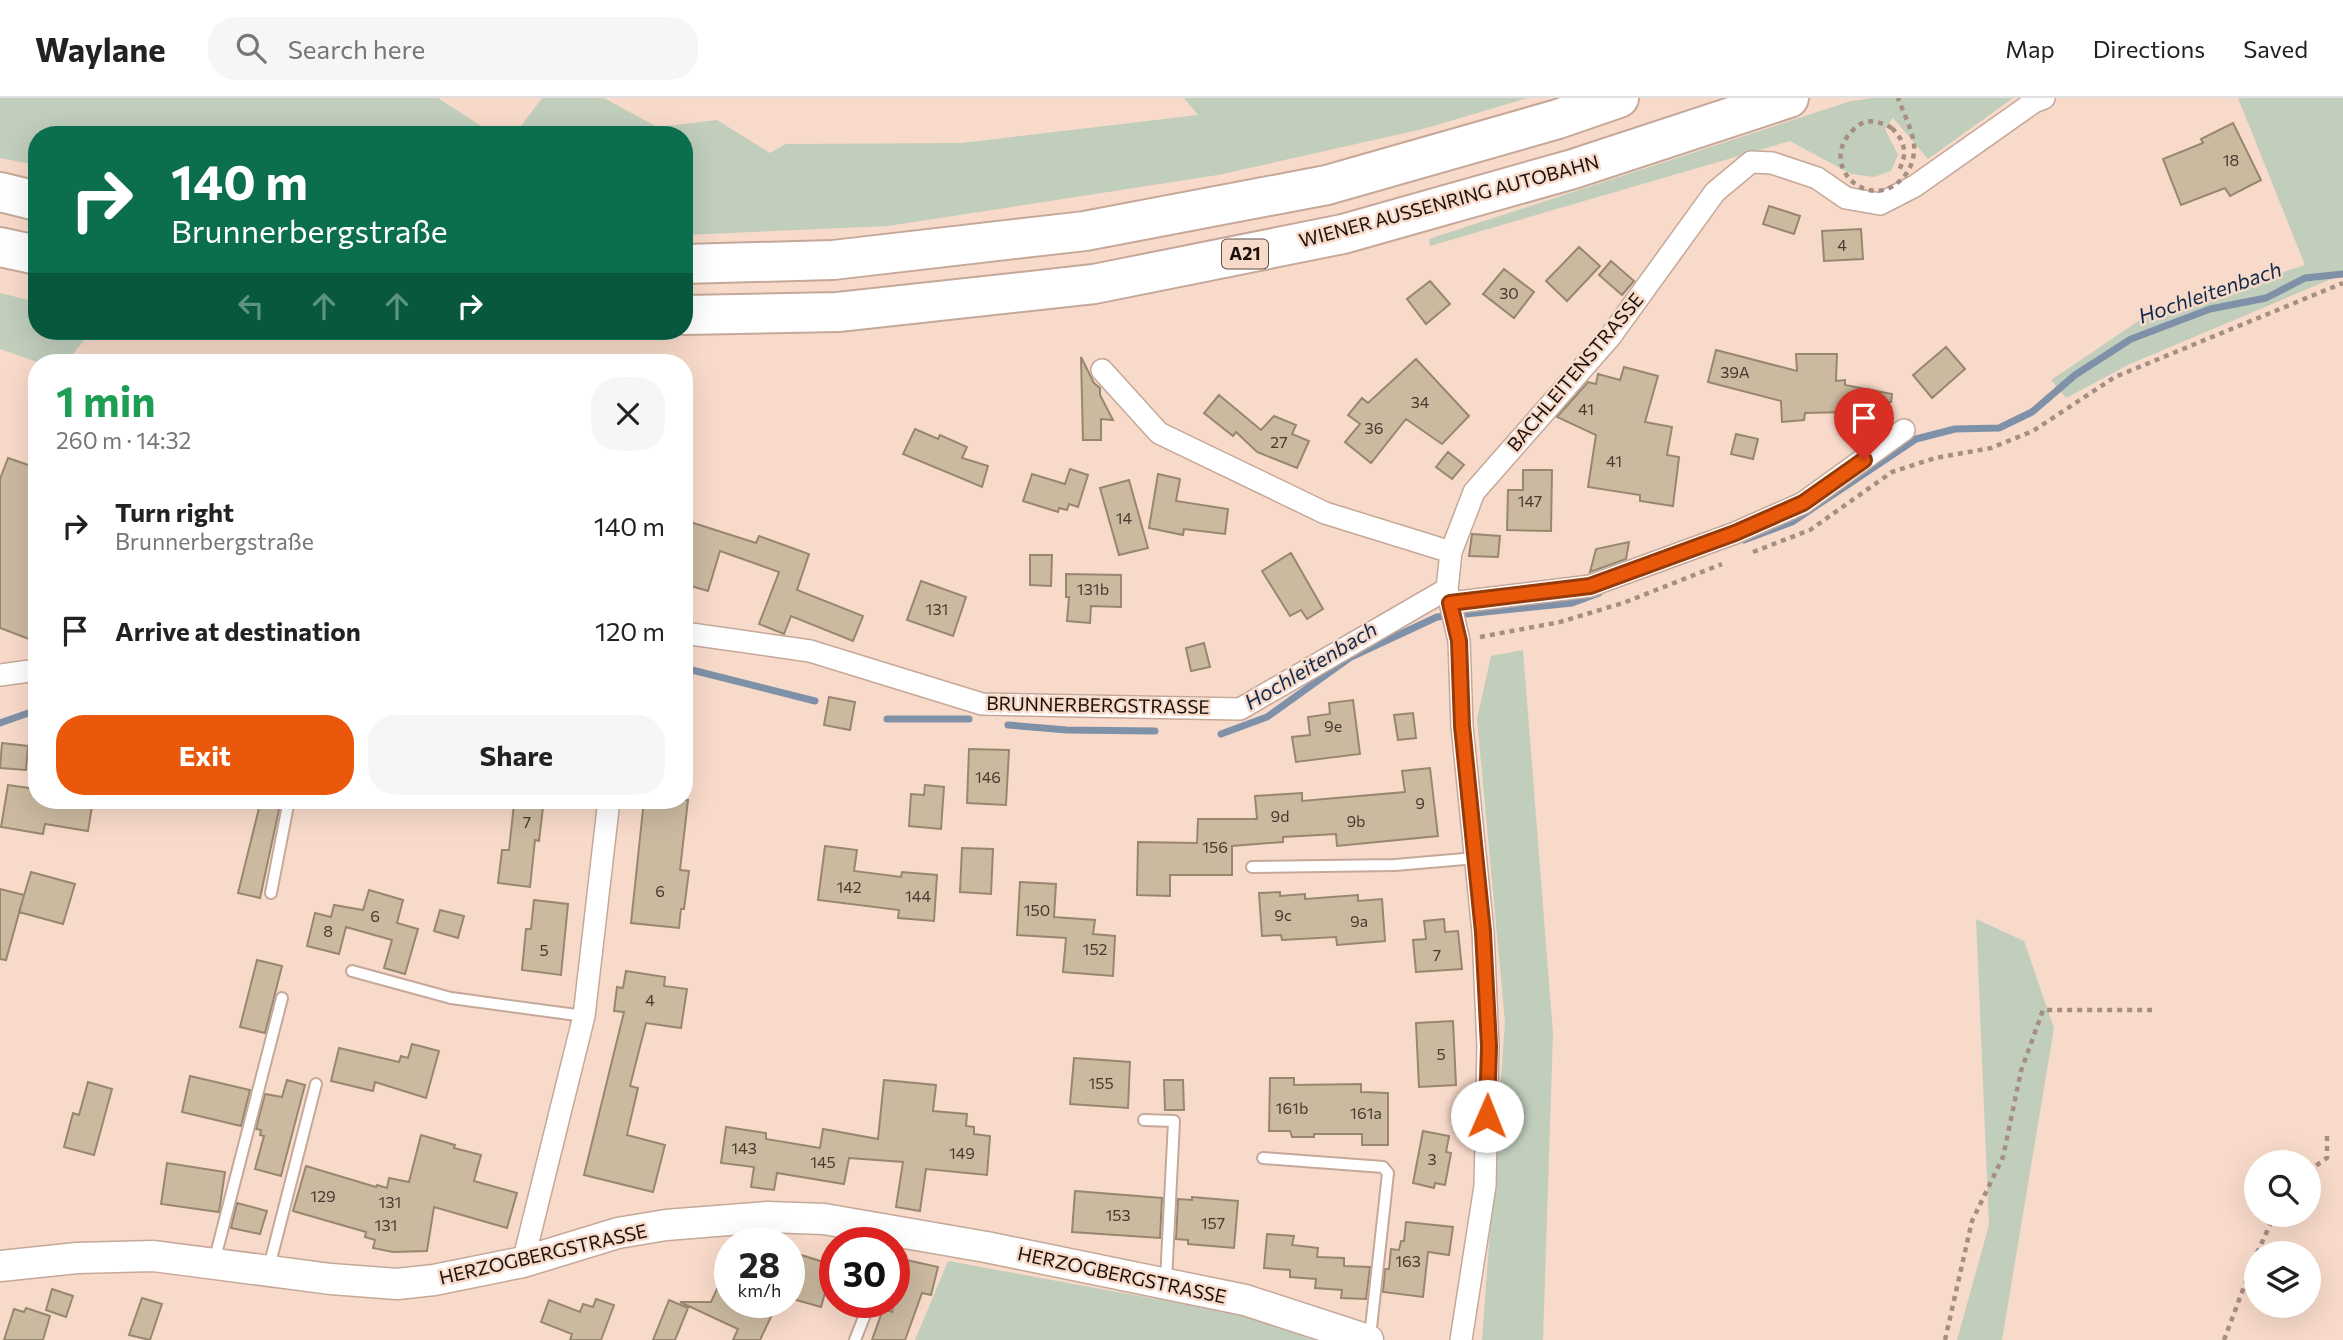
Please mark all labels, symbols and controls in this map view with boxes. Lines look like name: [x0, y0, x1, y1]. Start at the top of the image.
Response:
search box: [208, 17, 698, 80]
text: Waylane: [35, 28, 166, 69]
icon: search: [232, 29, 270, 67]
text: Search here: [288, 33, 425, 64]
text: Map: [2005, 34, 2055, 63]
text: Directions: [2093, 34, 2205, 63]
text: Saved: [2243, 34, 2308, 63]
street label: WIENER AUSSENRING AUTOBAHN: [1296, 149, 1601, 252]
text: 140 m: [171, 150, 308, 210]
house number: 18: [2223, 150, 2239, 169]
icon: right: [56, 154, 147, 245]
text: Brunnerbergstraße: [171, 210, 448, 250]
house number: 4: [1837, 235, 1847, 254]
road number: A21: [1222, 239, 1268, 268]
water label: Hochleitenbach: [2135, 255, 2284, 328]
house number: 30: [1499, 283, 1519, 302]
icon: left: [232, 287, 270, 325]
icon: ahead: [305, 287, 343, 325]
icon: ahead: [378, 287, 416, 325]
icon: right: [451, 287, 489, 325]
street label: BACHLEITENSTRASSE: [1502, 288, 1648, 456]
house number: 39A: [1720, 362, 1750, 381]
text: 1 min: [56, 374, 156, 426]
button: close: [591, 377, 665, 451]
pin: [1834, 388, 1894, 460]
house number: 34: [1411, 392, 1430, 411]
house number: 41: [1578, 399, 1594, 418]
icon: arrive: [1845, 399, 1883, 437]
house number: 36: [1365, 418, 1383, 437]
text: 260 m · 14:32: [56, 426, 191, 454]
house number: 27: [1270, 432, 1288, 451]
house number: 41: [1606, 451, 1622, 470]
house number: 147: [1518, 491, 1542, 510]
text: Turn right: [115, 496, 234, 527]
icon: right: [56, 507, 94, 545]
house number: 14: [1116, 508, 1133, 527]
text: 140 m: [594, 510, 665, 541]
text: Brunnerbergstraße: [115, 527, 314, 555]
house number: 131b: [1077, 579, 1109, 598]
house number: 131: [926, 599, 948, 618]
icon: arrive: [56, 612, 94, 650]
text: Arrive at destination: [115, 615, 361, 646]
text: 120 m: [595, 615, 665, 646]
water label: Hochleitenbach: [1240, 615, 1381, 714]
street label: BRUNNERBERGSTRASSE: [986, 691, 1210, 718]
button: Exit: [56, 715, 354, 795]
button: Share: [368, 715, 665, 795]
house number: 9e: [1324, 716, 1342, 735]
house number: 146: [975, 767, 1001, 786]
house number: 9: [1415, 793, 1425, 812]
house number: 9d: [1271, 806, 1289, 825]
house number: 9b: [1346, 811, 1366, 830]
house number: 7: [523, 812, 531, 831]
house number: 156: [1202, 837, 1228, 856]
house number: 142: [836, 877, 862, 896]
house number: 6: [655, 881, 665, 900]
house number: 144: [905, 886, 931, 905]
house number: 150: [1024, 900, 1050, 919]
house number: 9c: [1274, 905, 1292, 924]
house number: 6: [370, 906, 380, 925]
house number: 9a: [1350, 911, 1368, 930]
house number: 8: [323, 921, 333, 940]
house number: 152: [1083, 939, 1108, 958]
house number: 5: [539, 940, 549, 959]
house number: 7: [1433, 945, 1441, 964]
house number: 4: [645, 990, 655, 1009]
house number: 5: [1436, 1044, 1446, 1063]
house number: 155: [1088, 1073, 1114, 1092]
position arrow: [1450, 1079, 1524, 1153]
house number: 161b: [1276, 1098, 1308, 1117]
house number: 161a: [1350, 1103, 1382, 1122]
house number: 143: [731, 1138, 757, 1157]
house number: 149: [949, 1143, 975, 1162]
house number: 3: [1427, 1149, 1437, 1168]
map controls: [2244, 1150, 2321, 1318]
button: search: [2244, 1150, 2321, 1227]
house number: 145: [810, 1152, 836, 1171]
house number: 129: [310, 1186, 336, 1205]
house number: 131: [379, 1192, 401, 1211]
house number: 153: [1105, 1205, 1131, 1224]
house number: 157: [1201, 1213, 1225, 1232]
house number: 131: [375, 1215, 397, 1234]
street label: HERZOGBERGSTRASSE: [437, 1218, 649, 1289]
speed limit sign: 30: [819, 1227, 910, 1318]
street label: HERZOGBERGSTRASSE: [1016, 1241, 1228, 1308]
button: layers: [2244, 1241, 2321, 1318]
text: 28: [739, 1242, 780, 1285]
house number: 163: [1395, 1251, 1421, 1270]
text: km/h: [738, 1279, 781, 1301]

